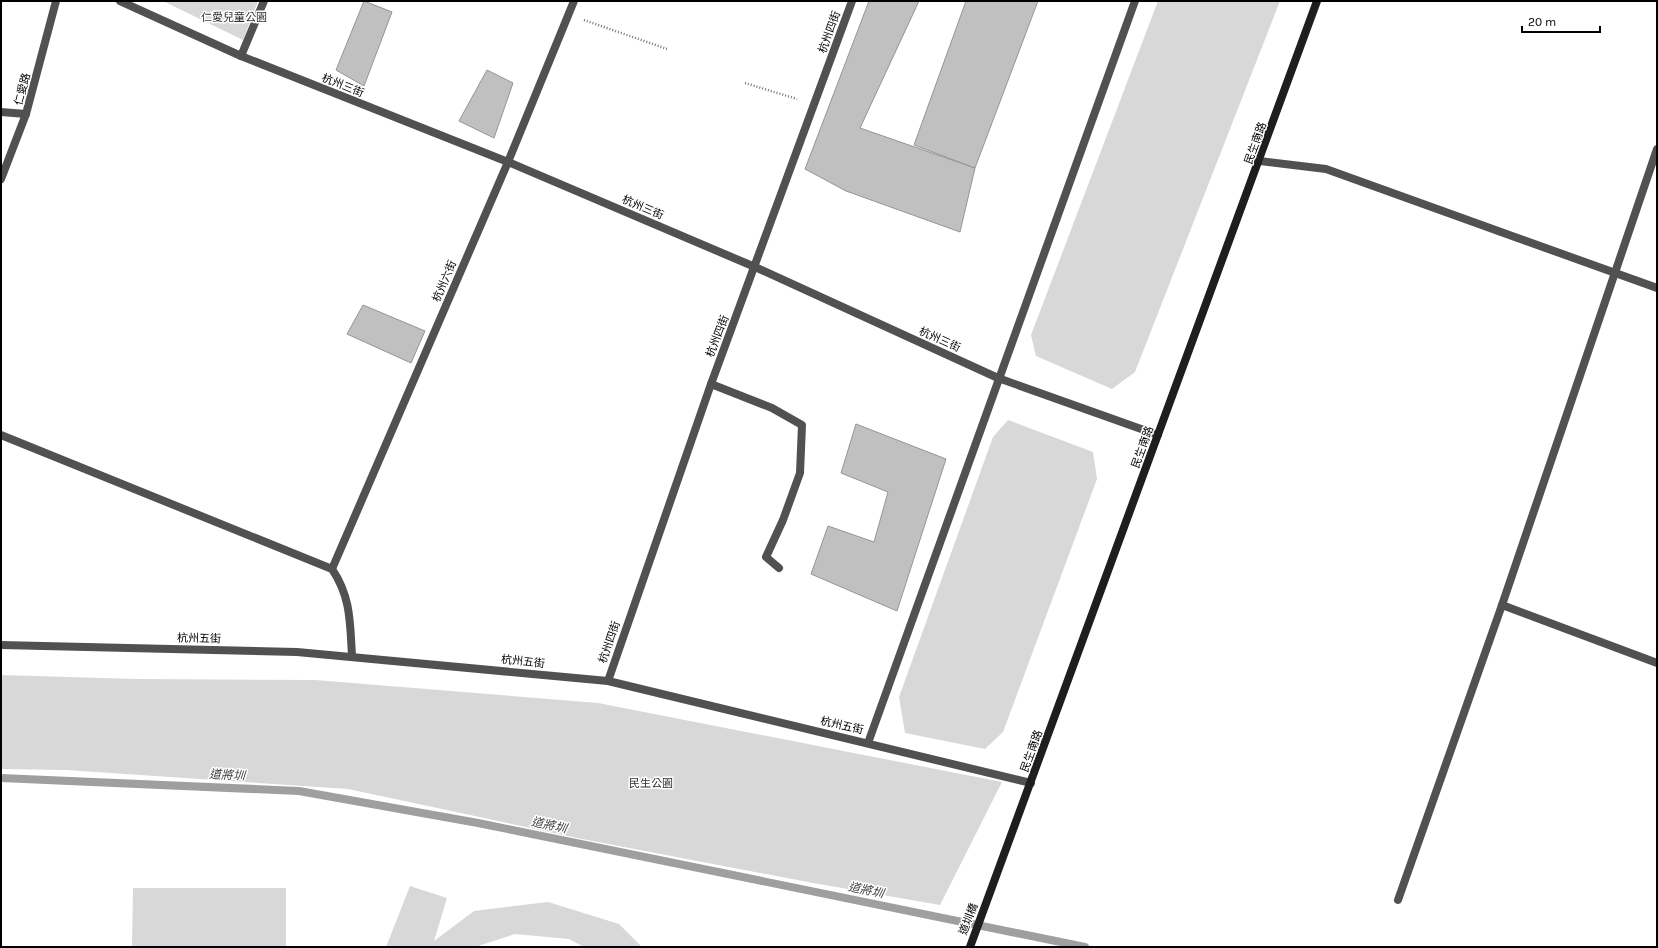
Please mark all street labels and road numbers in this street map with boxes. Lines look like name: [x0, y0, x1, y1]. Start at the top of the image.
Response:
street label: 杭州四街: [816, 9, 843, 55]
street label: 杭州三街: [320, 71, 366, 100]
street label: 仁愛路: [12, 72, 33, 107]
street label: 民生南路: [1242, 120, 1269, 166]
street label: 杭州三街: [620, 193, 666, 222]
street label: 杭州六街: [430, 258, 459, 304]
street label: 杭州四街: [704, 313, 731, 359]
street label: 杭州三街: [917, 325, 963, 354]
street label: 民生南路: [1129, 424, 1156, 470]
street label: 杭州四街: [596, 619, 623, 665]
street label: 杭州五街: [177, 632, 221, 645]
street label: 杭州五街: [500, 653, 546, 670]
street label: 杭州五街: [819, 714, 865, 737]
street label: 民生南路: [1018, 728, 1045, 774]
street label: 道圳橋: [956, 901, 980, 937]

